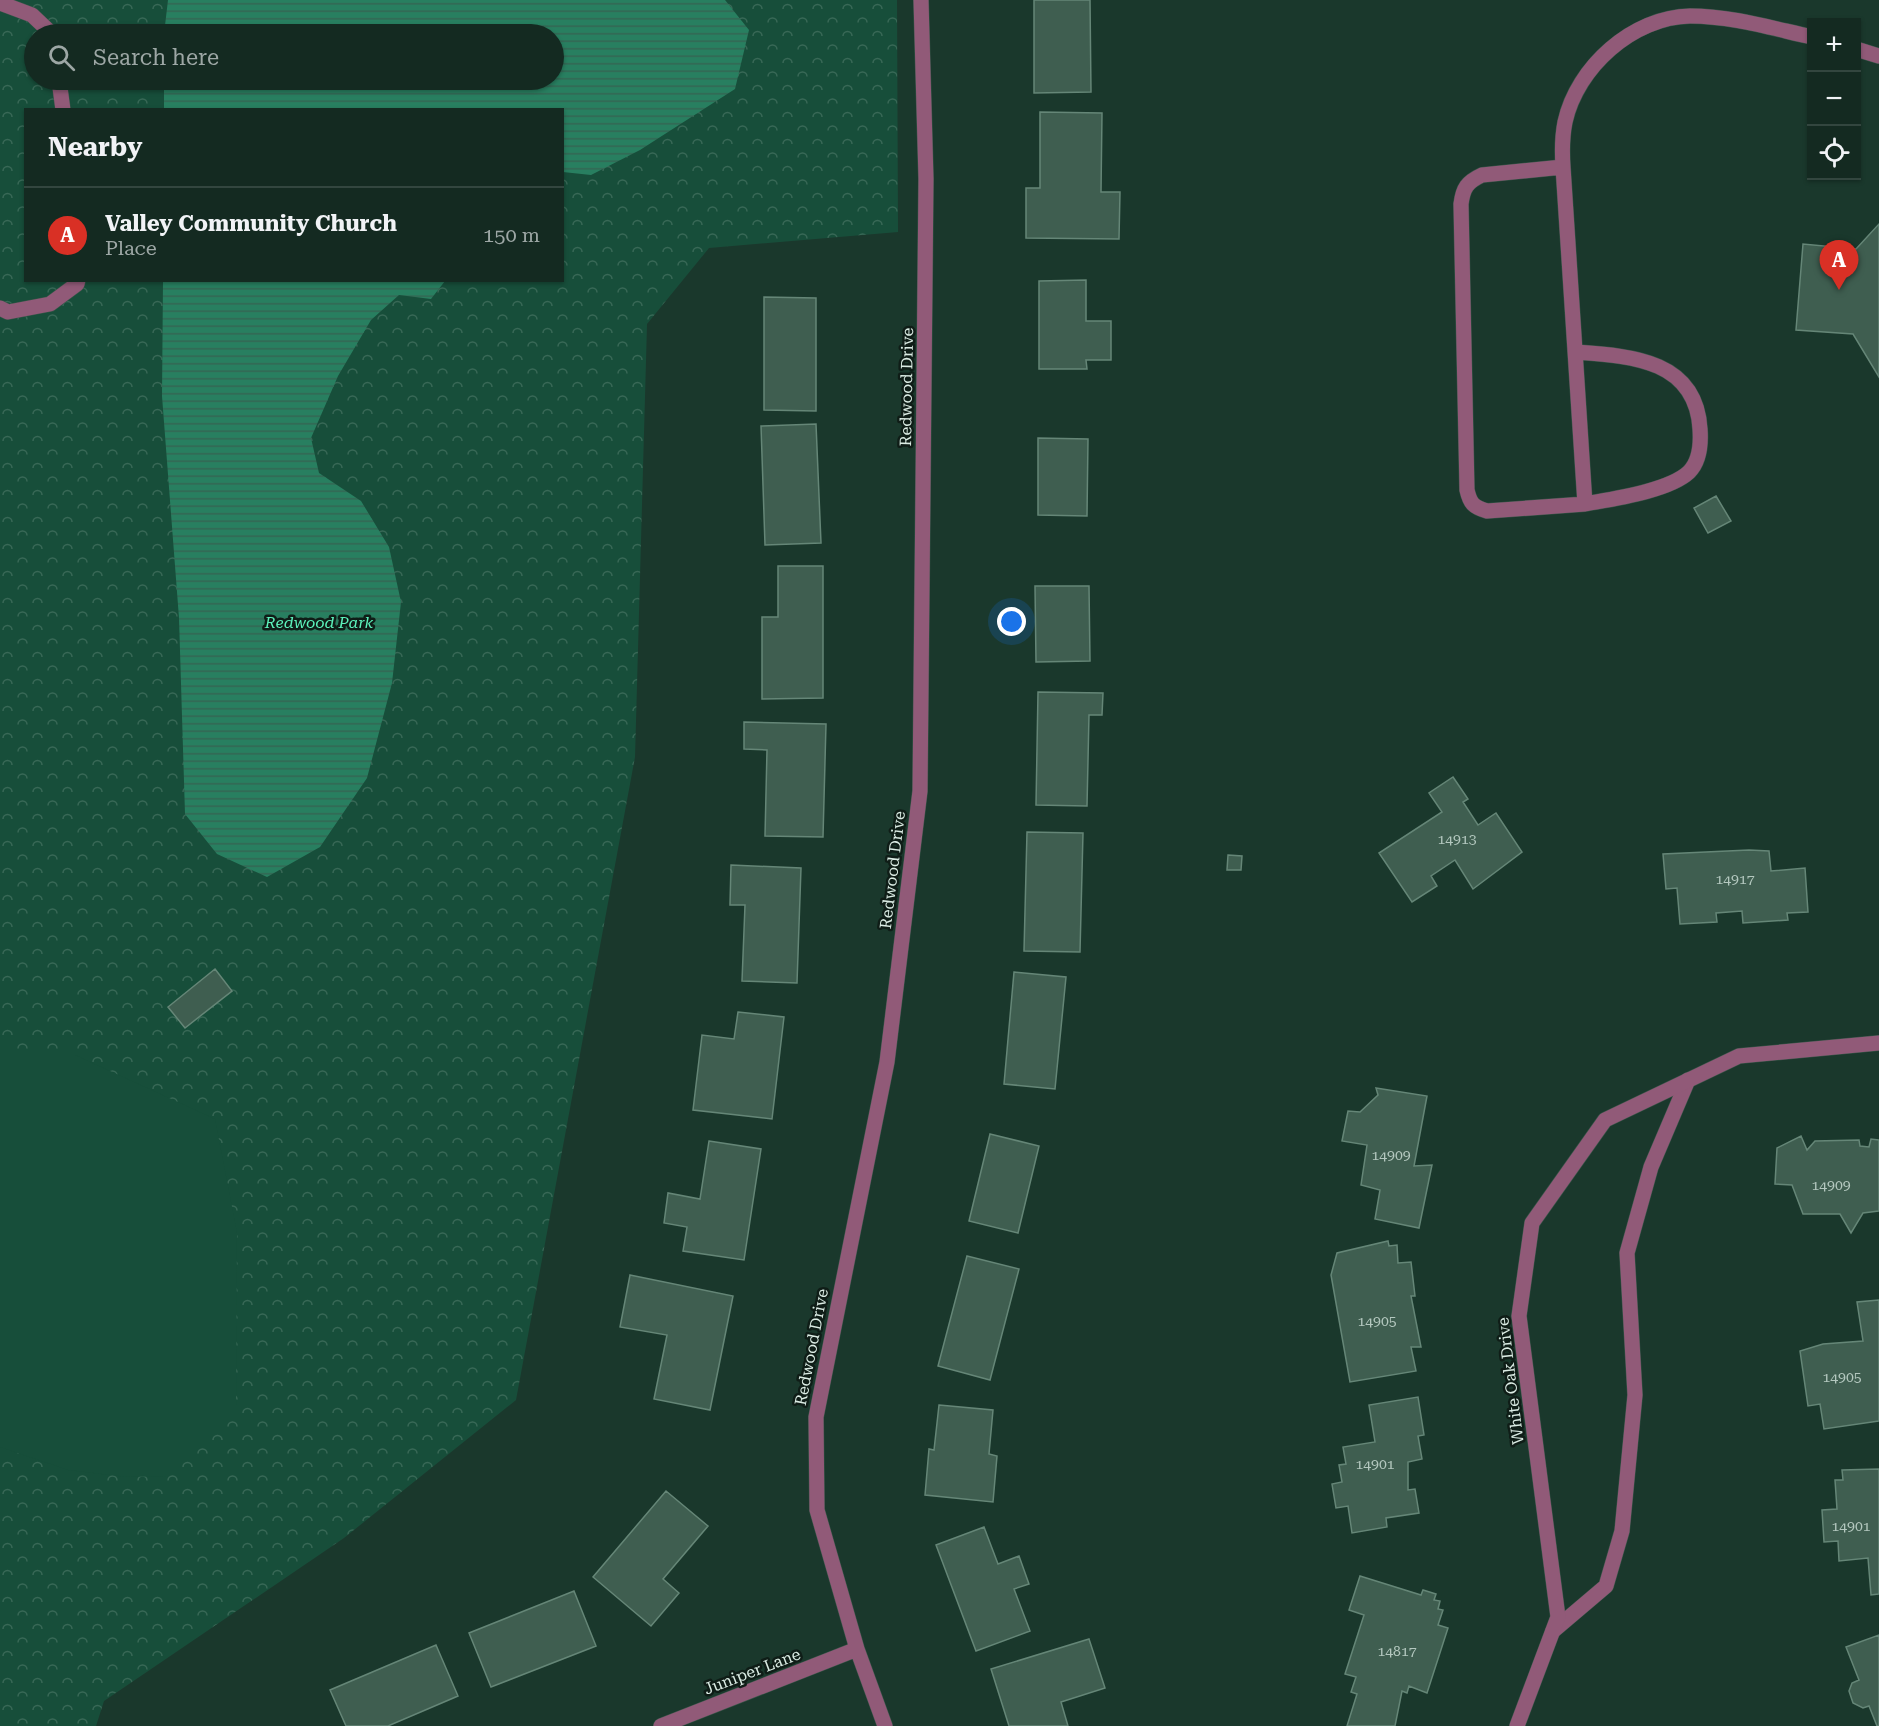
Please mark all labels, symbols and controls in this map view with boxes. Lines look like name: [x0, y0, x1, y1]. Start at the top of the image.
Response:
map controls: [1807, 18, 1861, 180]
button: +: [1807, 18, 1861, 72]
search box: [24, 24, 564, 90]
icon: search: [45, 41, 78, 74]
text: Search here: [93, 45, 219, 70]
button: −: [1807, 72, 1861, 126]
button: locate: [1807, 126, 1861, 180]
text: Nearby: [48, 132, 142, 162]
text: Valley Community Church: [105, 211, 397, 236]
text: A: [60, 223, 75, 247]
text: 150 m: [483, 223, 540, 247]
text: Place: [105, 236, 157, 260]
pin: A: [1820, 240, 1858, 290]
street label: Redwood Drive: [896, 327, 917, 446]
your location: [997, 607, 1026, 636]
park label: Redwood Park: [264, 613, 374, 632]
street label: Redwood Drive: [876, 810, 909, 930]
house number: 14913: [1437, 831, 1477, 847]
house number: 14917: [1715, 871, 1755, 887]
house number: 14909: [1371, 1147, 1411, 1163]
house number: 14909: [1811, 1177, 1851, 1193]
street label: Redwood Drive: [791, 1287, 832, 1407]
house number: 14905: [1357, 1313, 1397, 1329]
street label: White Oak Drive: [1493, 1316, 1528, 1446]
house number: 14905: [1822, 1369, 1862, 1385]
house number: 14901: [1355, 1456, 1395, 1472]
house number: 14901: [1831, 1518, 1871, 1534]
house number: 14817: [1377, 1643, 1417, 1659]
street label: Juniper Lane: [701, 1644, 803, 1699]

